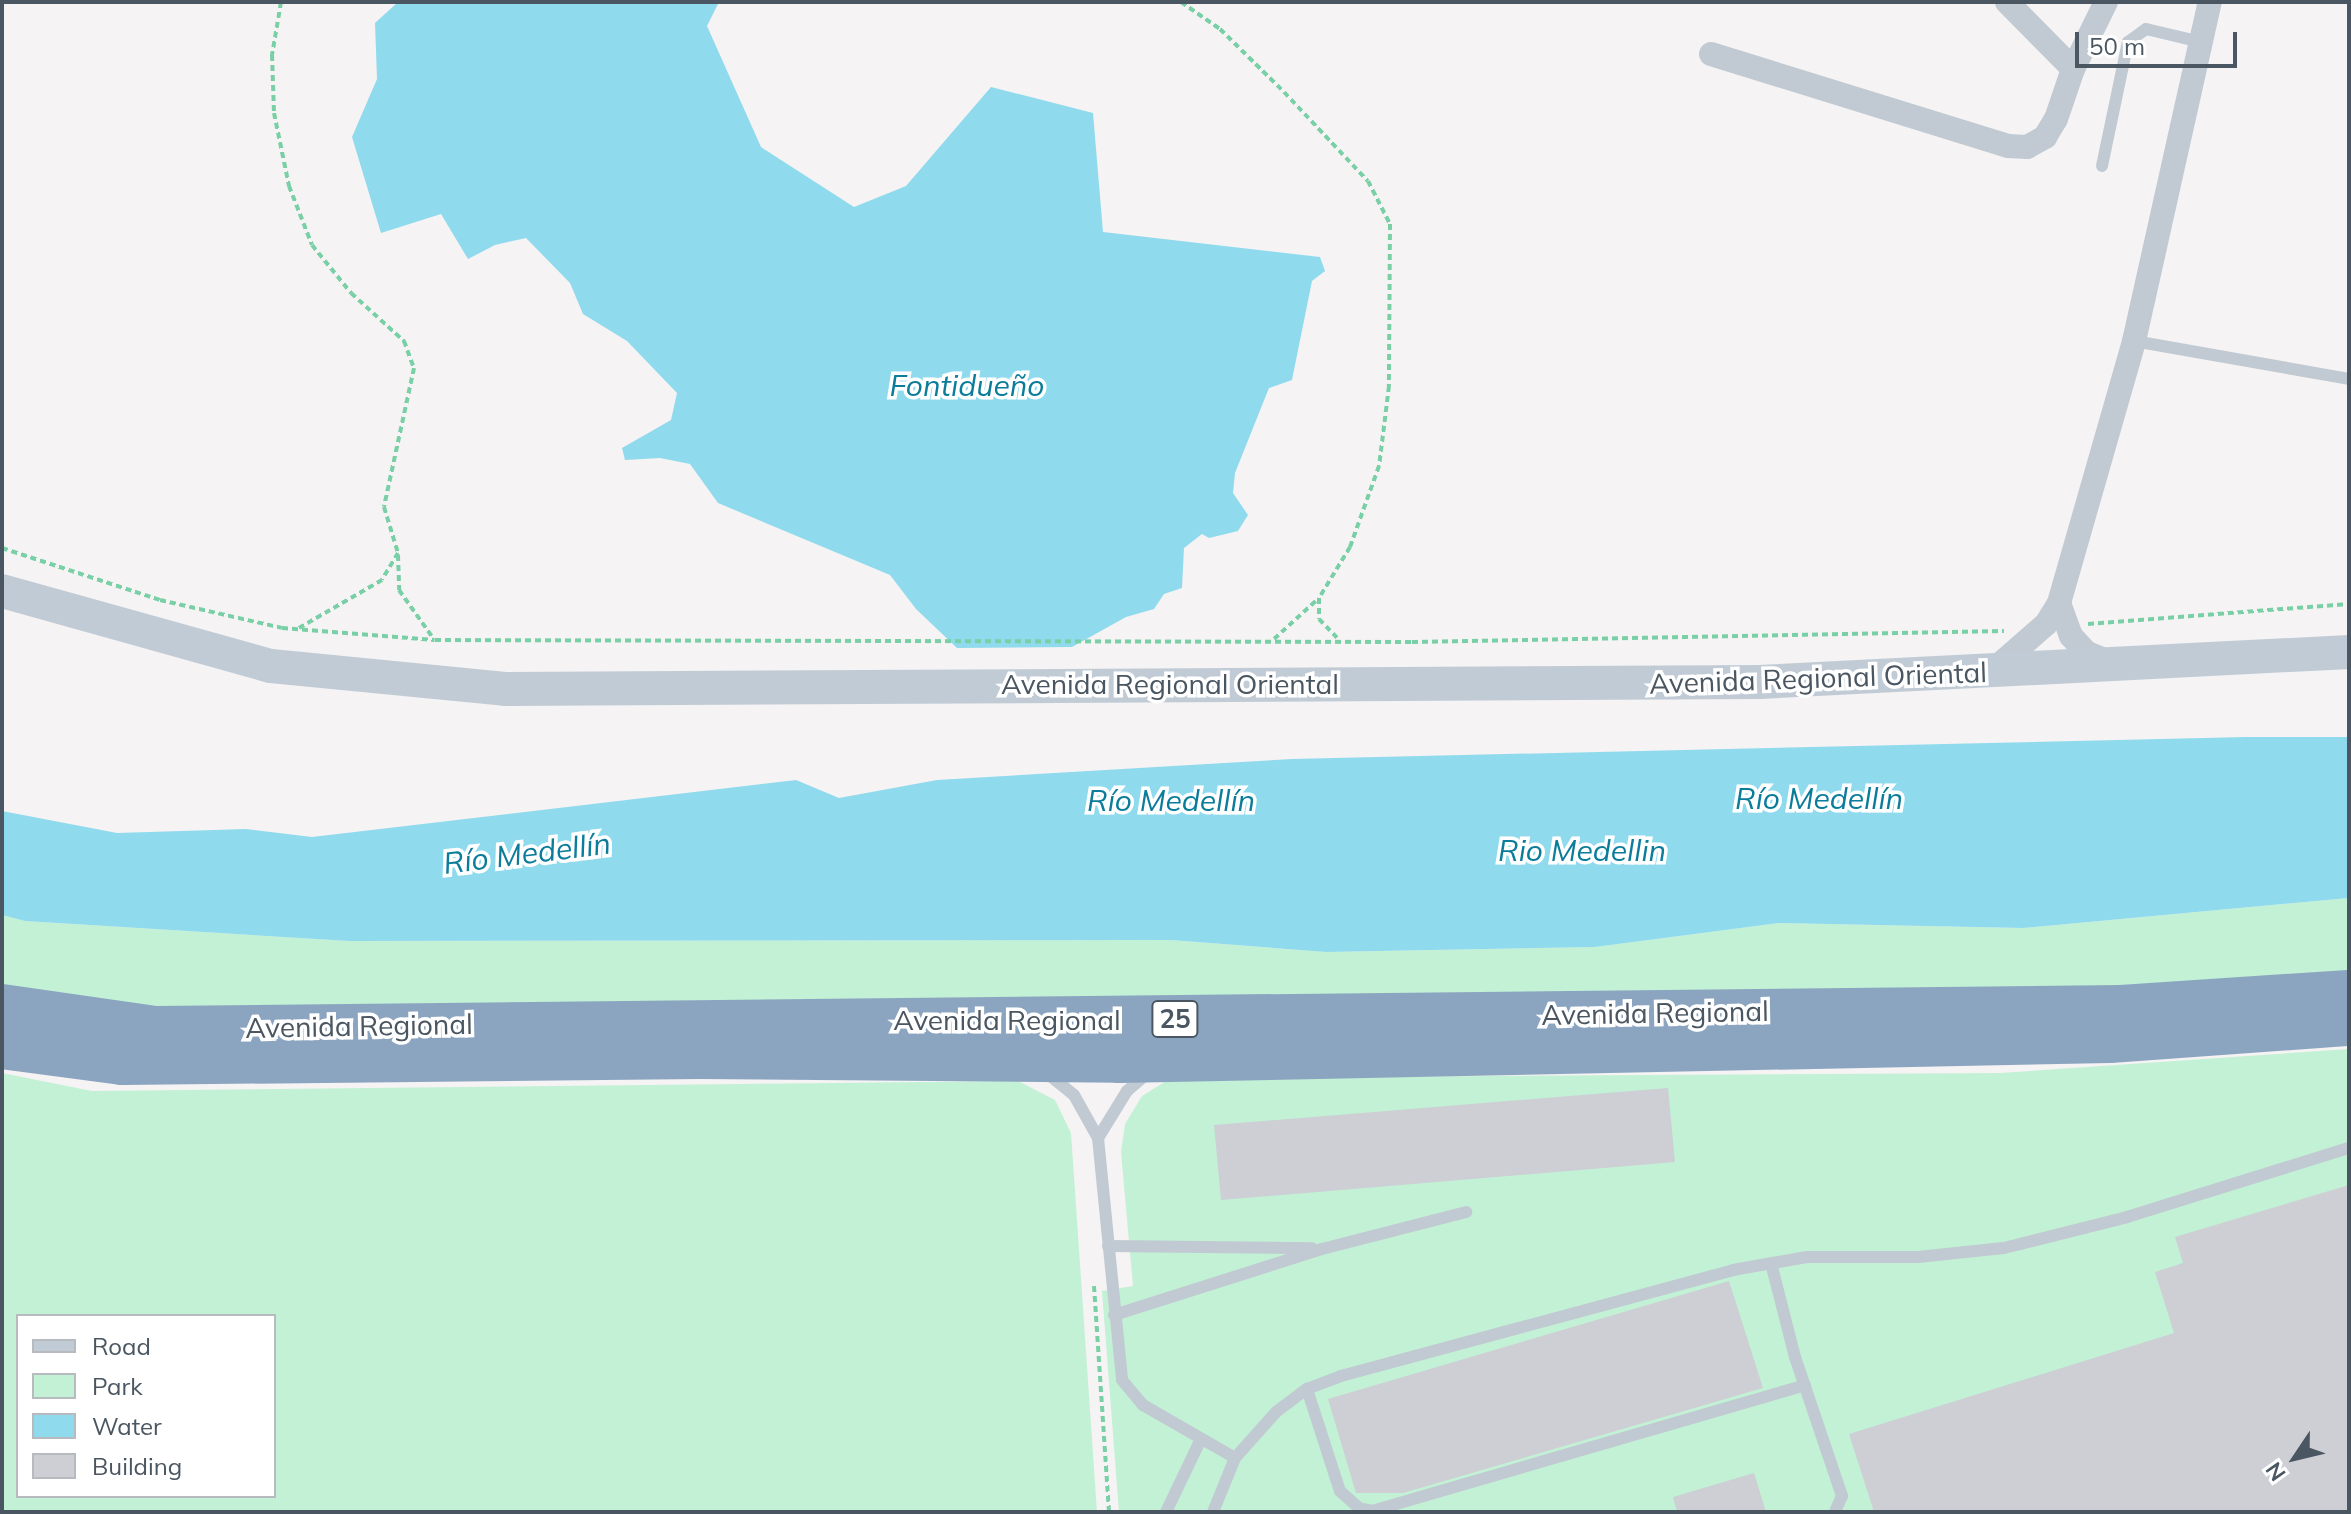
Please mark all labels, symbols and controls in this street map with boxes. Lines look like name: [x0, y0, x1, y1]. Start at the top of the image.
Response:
scale bar: [2079, 16, 2241, 66]
text: 50 m: [2089, 31, 2145, 61]
water label: Fontidueño: [890, 367, 1044, 403]
street label: Avenida Regional Oriental: [1648, 655, 1988, 701]
street label: Avenida Regional Oriental: [1001, 667, 1339, 701]
water label: Río Medellín: [1735, 780, 1903, 816]
water label: Río Medellín: [1087, 782, 1255, 818]
water label: Río Medellín: [441, 825, 613, 881]
water label: Rio Medellin: [1498, 832, 1666, 868]
street label: Avenida Regional: [1541, 994, 1769, 1032]
road number: 25: [1151, 997, 1199, 1041]
street label: Avenida Regional: [893, 1003, 1121, 1037]
street label: Avenida Regional: [245, 1007, 473, 1045]
legend: [16, 1314, 276, 1498]
text: Road: [92, 1331, 151, 1361]
text: Park: [92, 1371, 143, 1401]
text: Water: [92, 1411, 162, 1441]
north arrow: [2255, 1418, 2335, 1498]
text: Building: [92, 1451, 182, 1481]
text: N: [2259, 1457, 2292, 1487]

